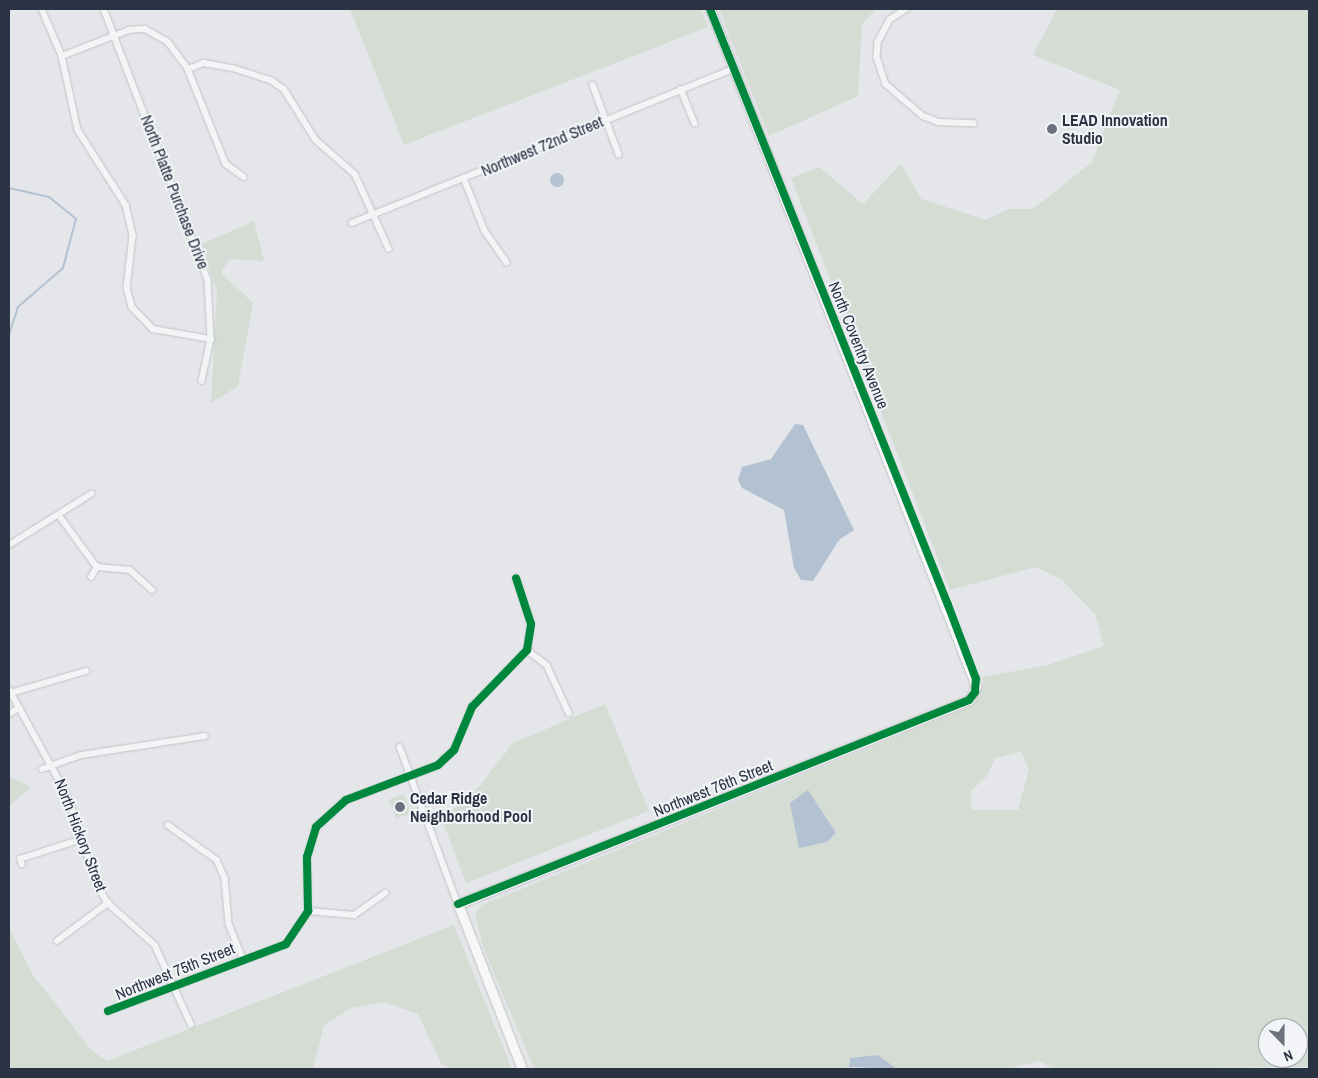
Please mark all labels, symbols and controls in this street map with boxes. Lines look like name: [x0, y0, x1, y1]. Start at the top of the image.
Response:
place label: LEAD Innovation Studio: [1062, 110, 1168, 148]
street label: North Platte Purchase Drive: [137, 112, 213, 272]
street label: Northwest 72nd Street: [478, 112, 606, 180]
marker: LEAD Innovation Studio: [1046, 123, 1058, 135]
street label: North Coventry Avenue: [825, 278, 893, 412]
street label: Northwest 76th Street: [651, 755, 775, 821]
street label: North Hickory Street: [51, 776, 111, 894]
place label: Cedar Ridge Neighborhood Pool: [410, 788, 532, 826]
marker: Cedar Ridge Neighborhood Pool: [394, 801, 406, 813]
street label: Northwest 75th Street: [113, 938, 237, 1004]
north arrow: [1258, 1018, 1308, 1068]
text: N: [1281, 1046, 1295, 1066]

